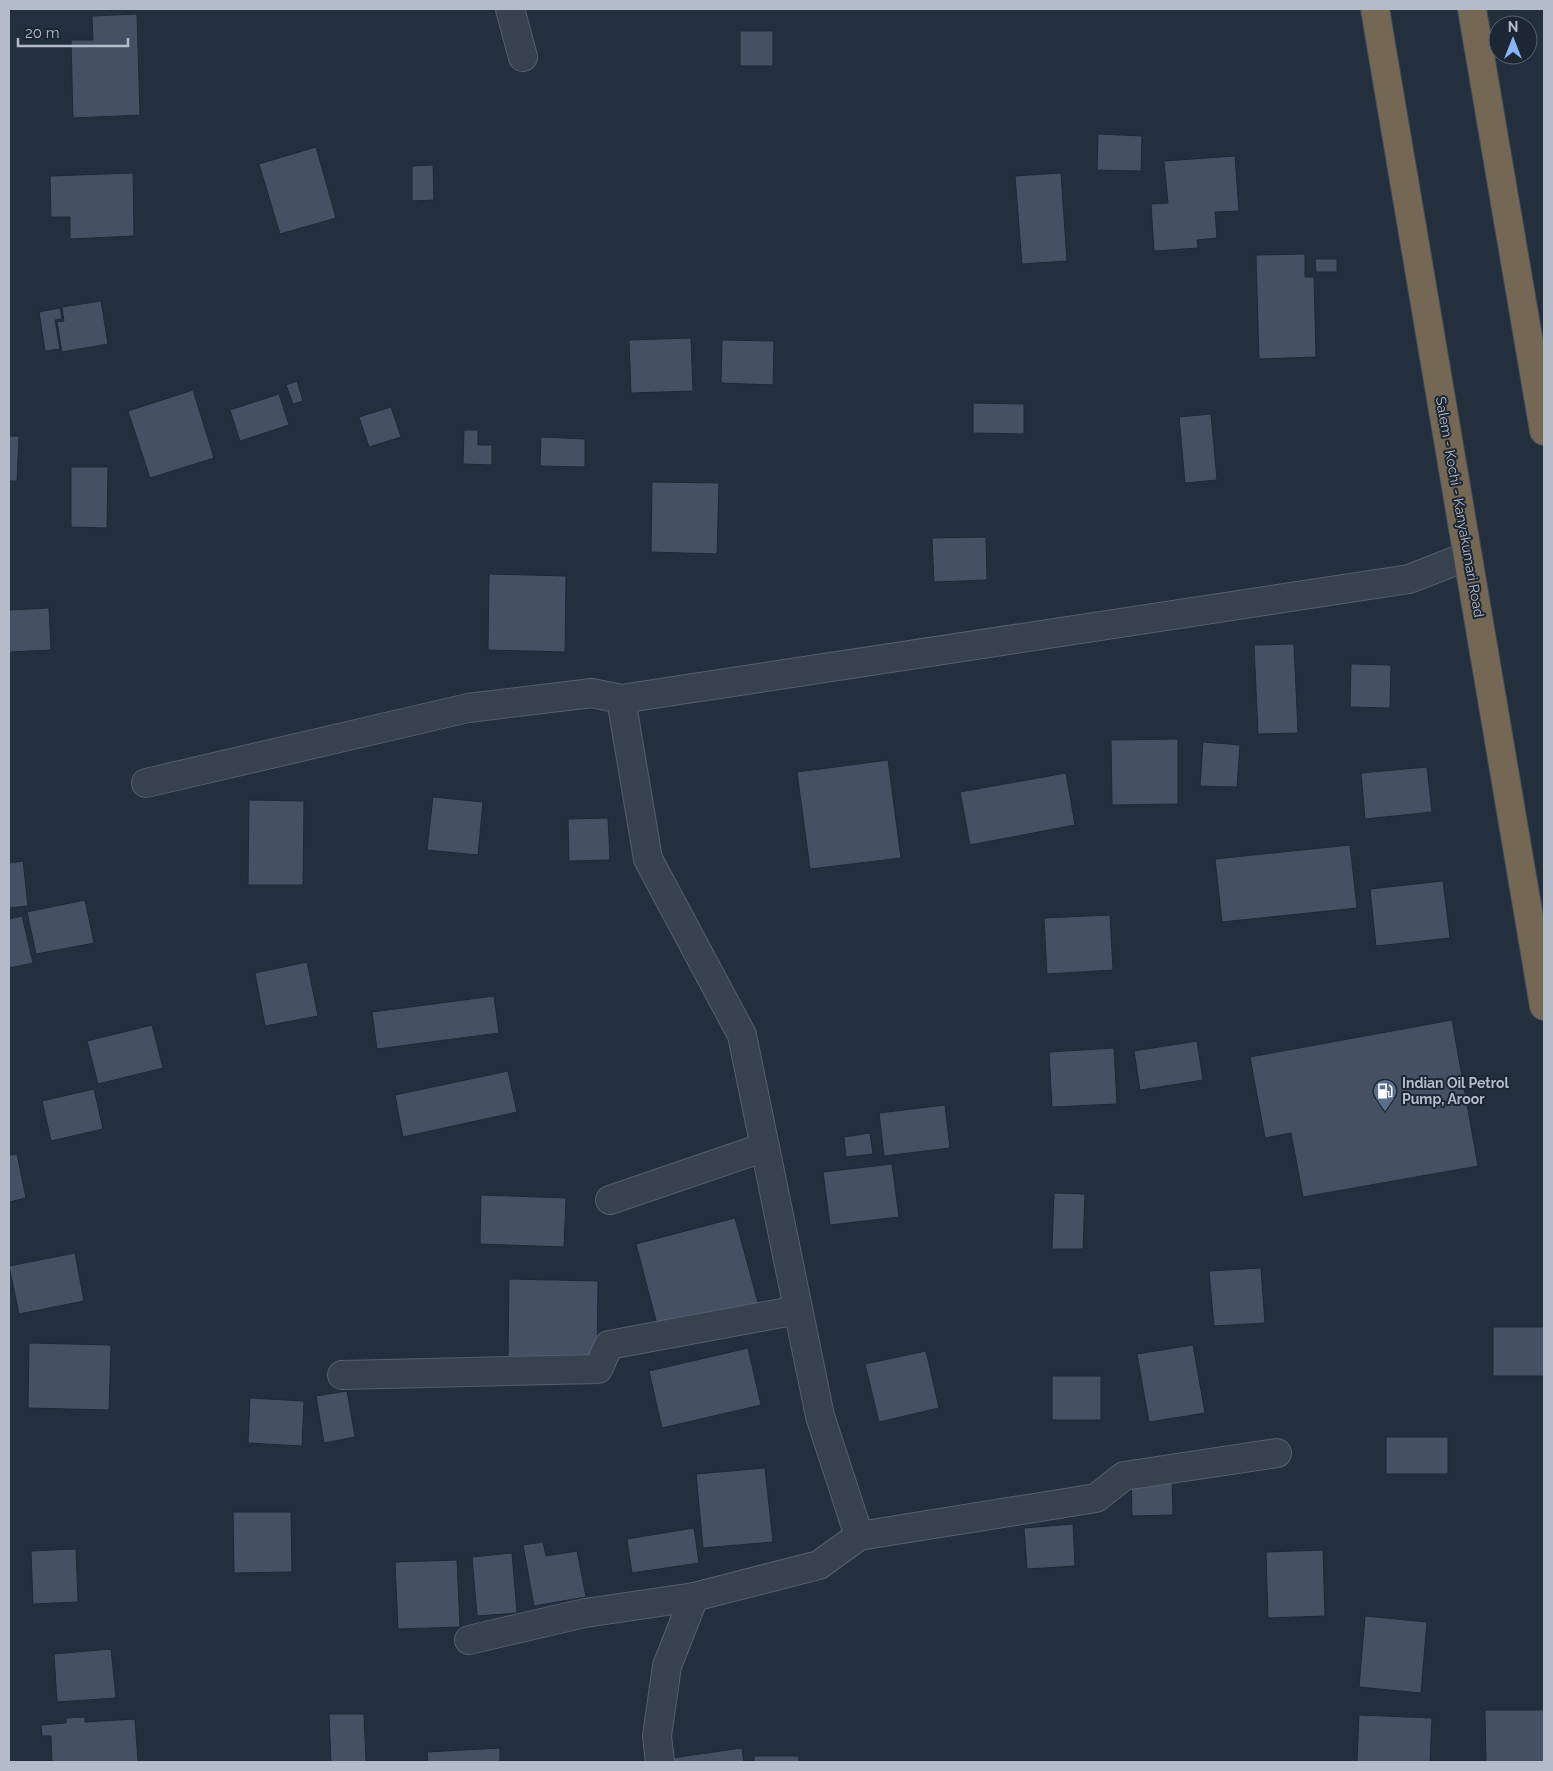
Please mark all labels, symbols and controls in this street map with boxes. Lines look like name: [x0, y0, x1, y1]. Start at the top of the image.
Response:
scale bar: [18, 15, 128, 47]
north arrow: [1488, 15, 1538, 65]
text: N: [1508, 19, 1518, 35]
text: 20 m: [25, 24, 60, 42]
street label: Salem - Kochi - Kanyakumari Road: [1433, 395, 1487, 619]
place label: Indian Oil Petrol Pump, Aroor: [1402, 1075, 1510, 1107]
fuel station icon: Indian Oil Petrol Pump, Aroor: [1372, 1078, 1398, 1112]

